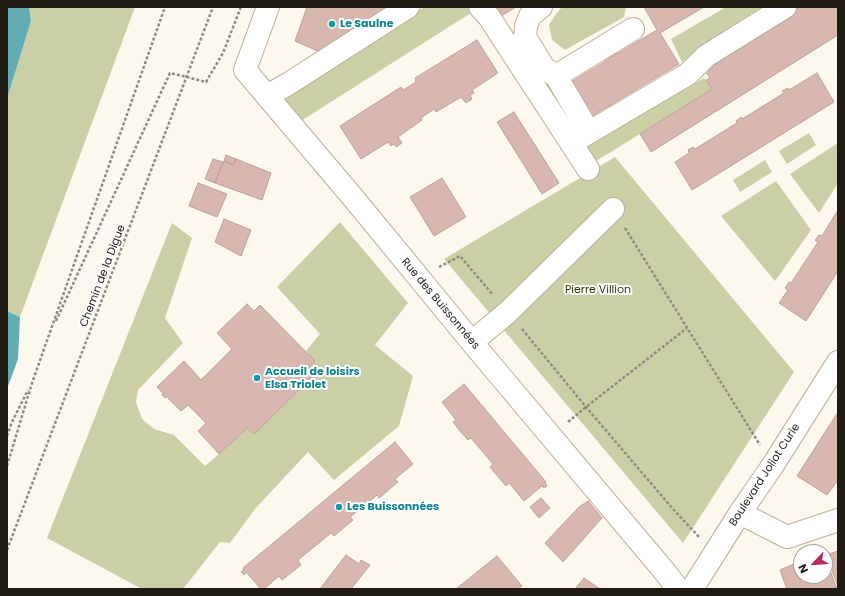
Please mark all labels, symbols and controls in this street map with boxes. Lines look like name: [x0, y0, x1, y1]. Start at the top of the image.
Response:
place label: Le Saulne: [340, 17, 393, 31]
marker: Le Saulne: [327, 19, 337, 29]
street label: Chemin de la Digue: [77, 223, 129, 329]
street label: Rue des Buissonnées: [398, 256, 482, 352]
park label: Pierre Villion: [565, 283, 631, 297]
place label: Accueil de loisirs Elsa Triolet: [265, 365, 360, 391]
marker: Accueil de loisirs Elsa Triolet: [252, 373, 262, 383]
street label: Boulevard Joliot Curie: [727, 421, 803, 529]
place label: Les Buissonnées: [347, 500, 439, 514]
marker: Les Buissonnées: [334, 502, 344, 512]
north arrow: [793, 544, 833, 584]
text: N: [794, 562, 812, 576]

